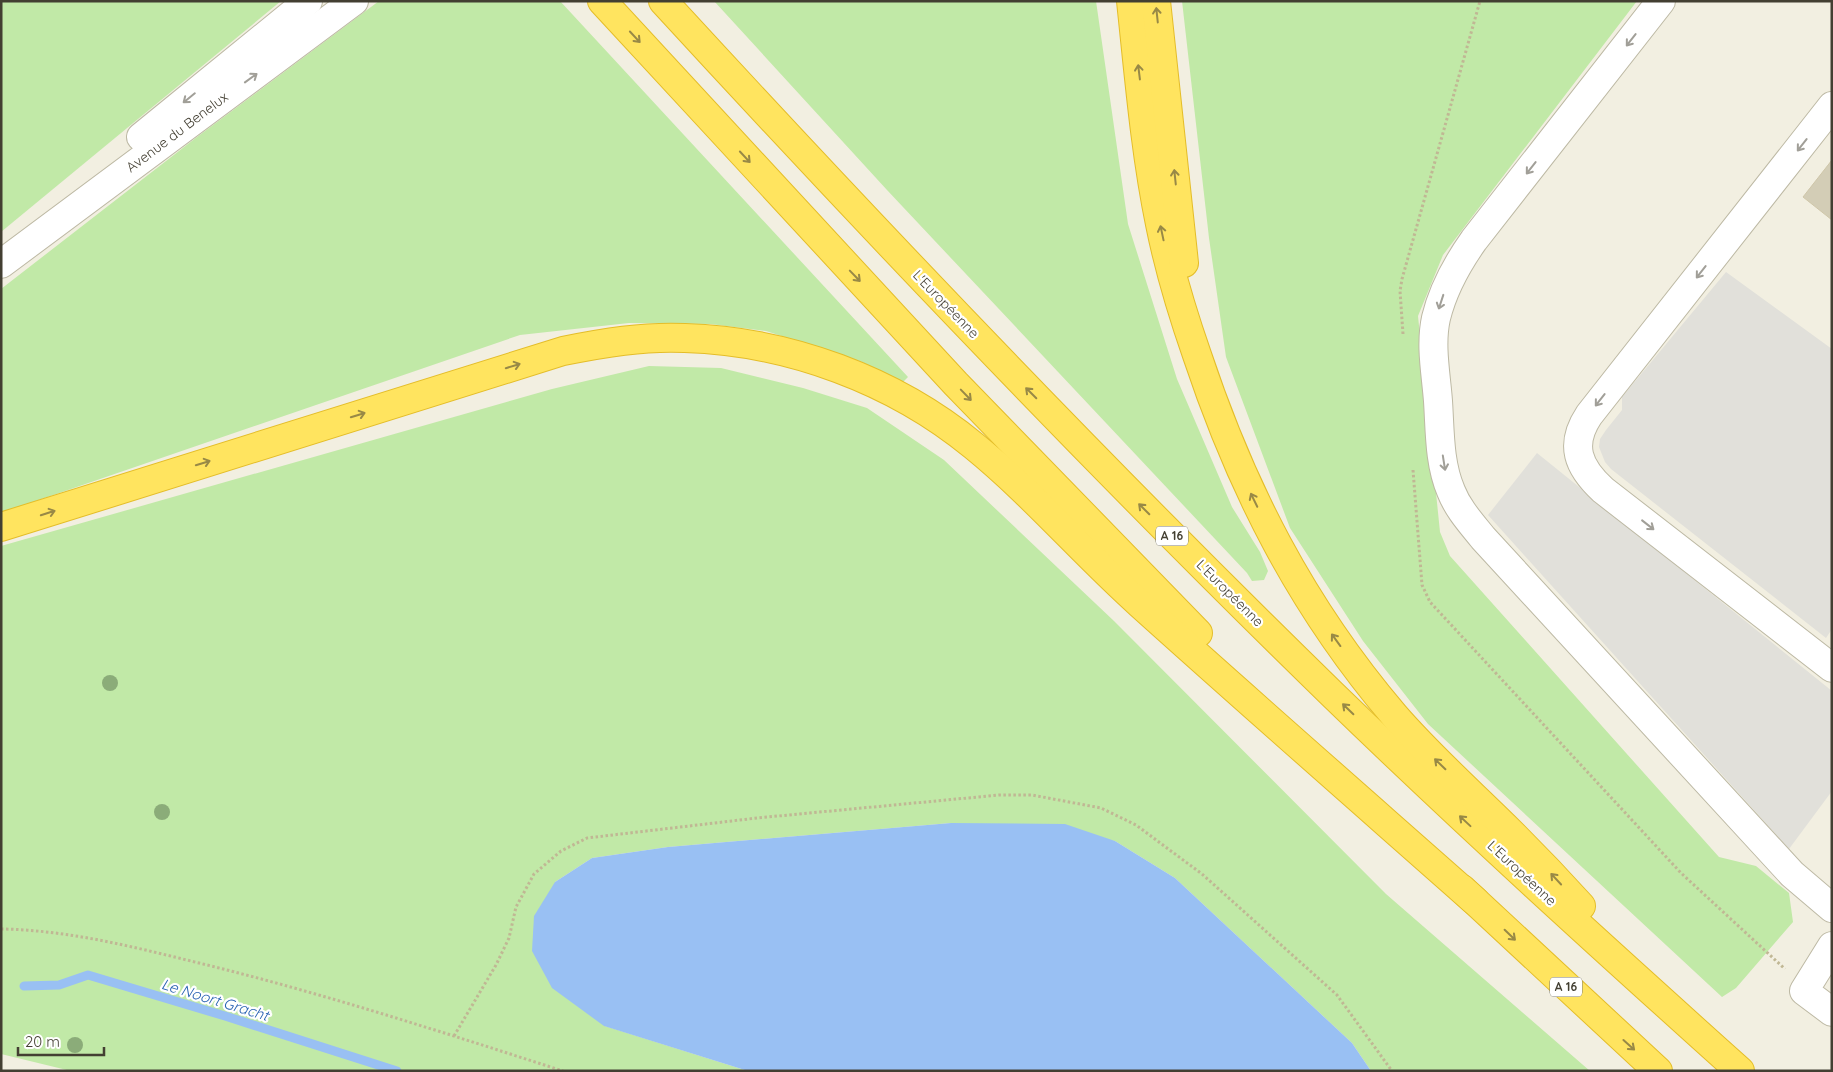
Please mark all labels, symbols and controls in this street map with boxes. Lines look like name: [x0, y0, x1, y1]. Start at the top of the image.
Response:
one-way arrow: [1152, 7, 1162, 23]
one-way arrow: [629, 31, 641, 44]
one-way arrow: [1626, 33, 1636, 47]
one-way arrow: [1134, 65, 1144, 81]
one-way arrow: [244, 73, 258, 83]
street label: Avenue du Benelux: [122, 88, 232, 176]
one-way arrow: [183, 93, 196, 104]
one-way arrow: [1796, 138, 1807, 151]
one-way arrow: [739, 151, 751, 163]
one-way arrow: [1525, 161, 1536, 174]
one-way arrow: [1170, 169, 1180, 185]
one-way arrow: [1157, 225, 1166, 241]
one-way arrow: [1696, 265, 1706, 279]
street label: L'Européenne: [909, 266, 983, 342]
one-way arrow: [849, 270, 861, 283]
one-way arrow: [1436, 294, 1445, 309]
one-way arrow: [504, 361, 520, 371]
one-way arrow: [1025, 386, 1037, 399]
one-way arrow: [960, 389, 973, 401]
one-way arrow: [1595, 393, 1606, 406]
one-way arrow: [349, 410, 365, 419]
one-way arrow: [1439, 455, 1449, 471]
one-way arrow: [194, 458, 210, 468]
one-way arrow: [1249, 493, 1258, 508]
one-way arrow: [1138, 503, 1151, 515]
one-way arrow: [39, 507, 55, 517]
one-way arrow: [1641, 519, 1654, 530]
road number: A 16: [1156, 526, 1188, 546]
street label: L'Européenne: [1193, 556, 1267, 630]
one-way arrow: [1331, 633, 1342, 647]
one-way arrow: [1341, 703, 1354, 715]
one-way arrow: [1434, 758, 1447, 770]
one-way arrow: [1459, 815, 1472, 827]
street label: L'Européenne: [1484, 836, 1560, 910]
one-way arrow: [1550, 872, 1562, 885]
one-way arrow: [1503, 929, 1516, 941]
water label: Le Noort Gracht: [159, 974, 273, 1025]
road number: A 16: [1550, 978, 1582, 996]
scale bar: [18, 1024, 104, 1056]
text: 20 m: [25, 1032, 60, 1051]
one-way arrow: [1623, 1039, 1636, 1050]

